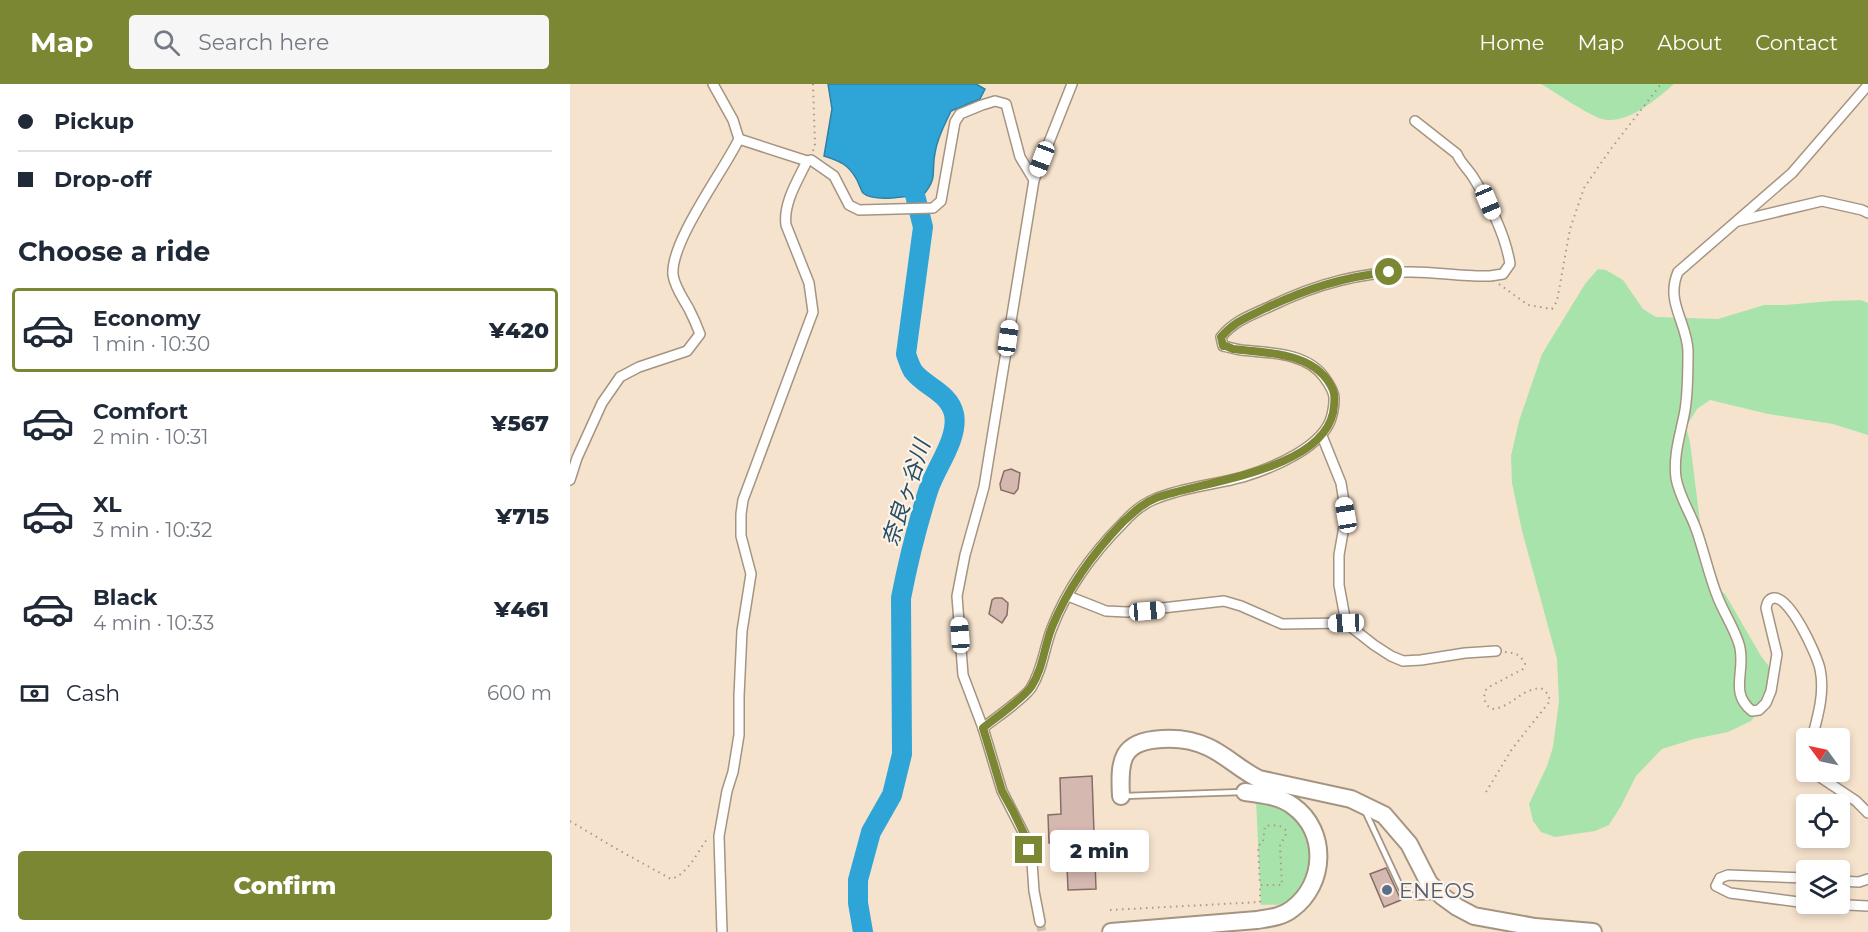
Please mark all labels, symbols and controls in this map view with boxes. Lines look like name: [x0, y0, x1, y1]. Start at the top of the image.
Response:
search box: [129, 15, 549, 69]
text: Map: [30, 25, 93, 59]
icon: search: [150, 26, 183, 59]
text: Search here: [198, 29, 329, 56]
text: Home: [1479, 30, 1544, 55]
text: Map: [1577, 30, 1624, 55]
text: About: [1657, 30, 1722, 55]
text: Contact: [1755, 30, 1838, 55]
text: Pickup: [54, 108, 134, 135]
car: [1027, 139, 1057, 179]
text: Drop-off: [54, 166, 152, 193]
car: [1473, 182, 1503, 222]
text: Choose a ride: [18, 235, 210, 268]
route start: [1375, 258, 1402, 285]
icon: car: [21, 303, 75, 357]
text: Economy: [93, 305, 201, 332]
text: ¥420: [489, 317, 549, 344]
car: [997, 319, 1019, 357]
text: 1 min · 10:30: [93, 332, 210, 356]
icon: car: [21, 396, 75, 450]
text: Comfort: [93, 398, 188, 425]
text: ¥567: [491, 410, 549, 437]
text: 2 min · 10:31: [93, 425, 208, 449]
water label: 奈良ヶ谷川: [876, 435, 936, 549]
icon: car: [21, 489, 75, 543]
text: XL: [93, 491, 122, 518]
car: [1334, 496, 1358, 534]
text: ¥715: [496, 503, 549, 530]
text: 3 min · 10:32: [93, 518, 212, 542]
icon: car: [21, 582, 75, 636]
text: Black: [93, 584, 157, 611]
text: ¥461: [494, 596, 549, 623]
car: [1128, 600, 1166, 622]
text: 4 min · 10:33: [93, 611, 214, 635]
car: [1328, 613, 1364, 633]
car: [950, 616, 970, 654]
icon: cash: [18, 677, 51, 710]
text: Cash: [66, 680, 120, 707]
text: 600 m: [487, 681, 552, 705]
north arrow: [1796, 728, 1850, 782]
map controls: [1796, 728, 1850, 914]
button: locate: [1796, 794, 1850, 848]
callout: 2 min: [1050, 829, 1149, 871]
route end: [1015, 836, 1042, 863]
text: 2 min: [1070, 839, 1129, 863]
button: Confirm: [18, 851, 552, 920]
button: layers: [1796, 860, 1850, 914]
place label: ENEOS: [1399, 878, 1475, 903]
marker: ENEOS: [1380, 883, 1394, 897]

